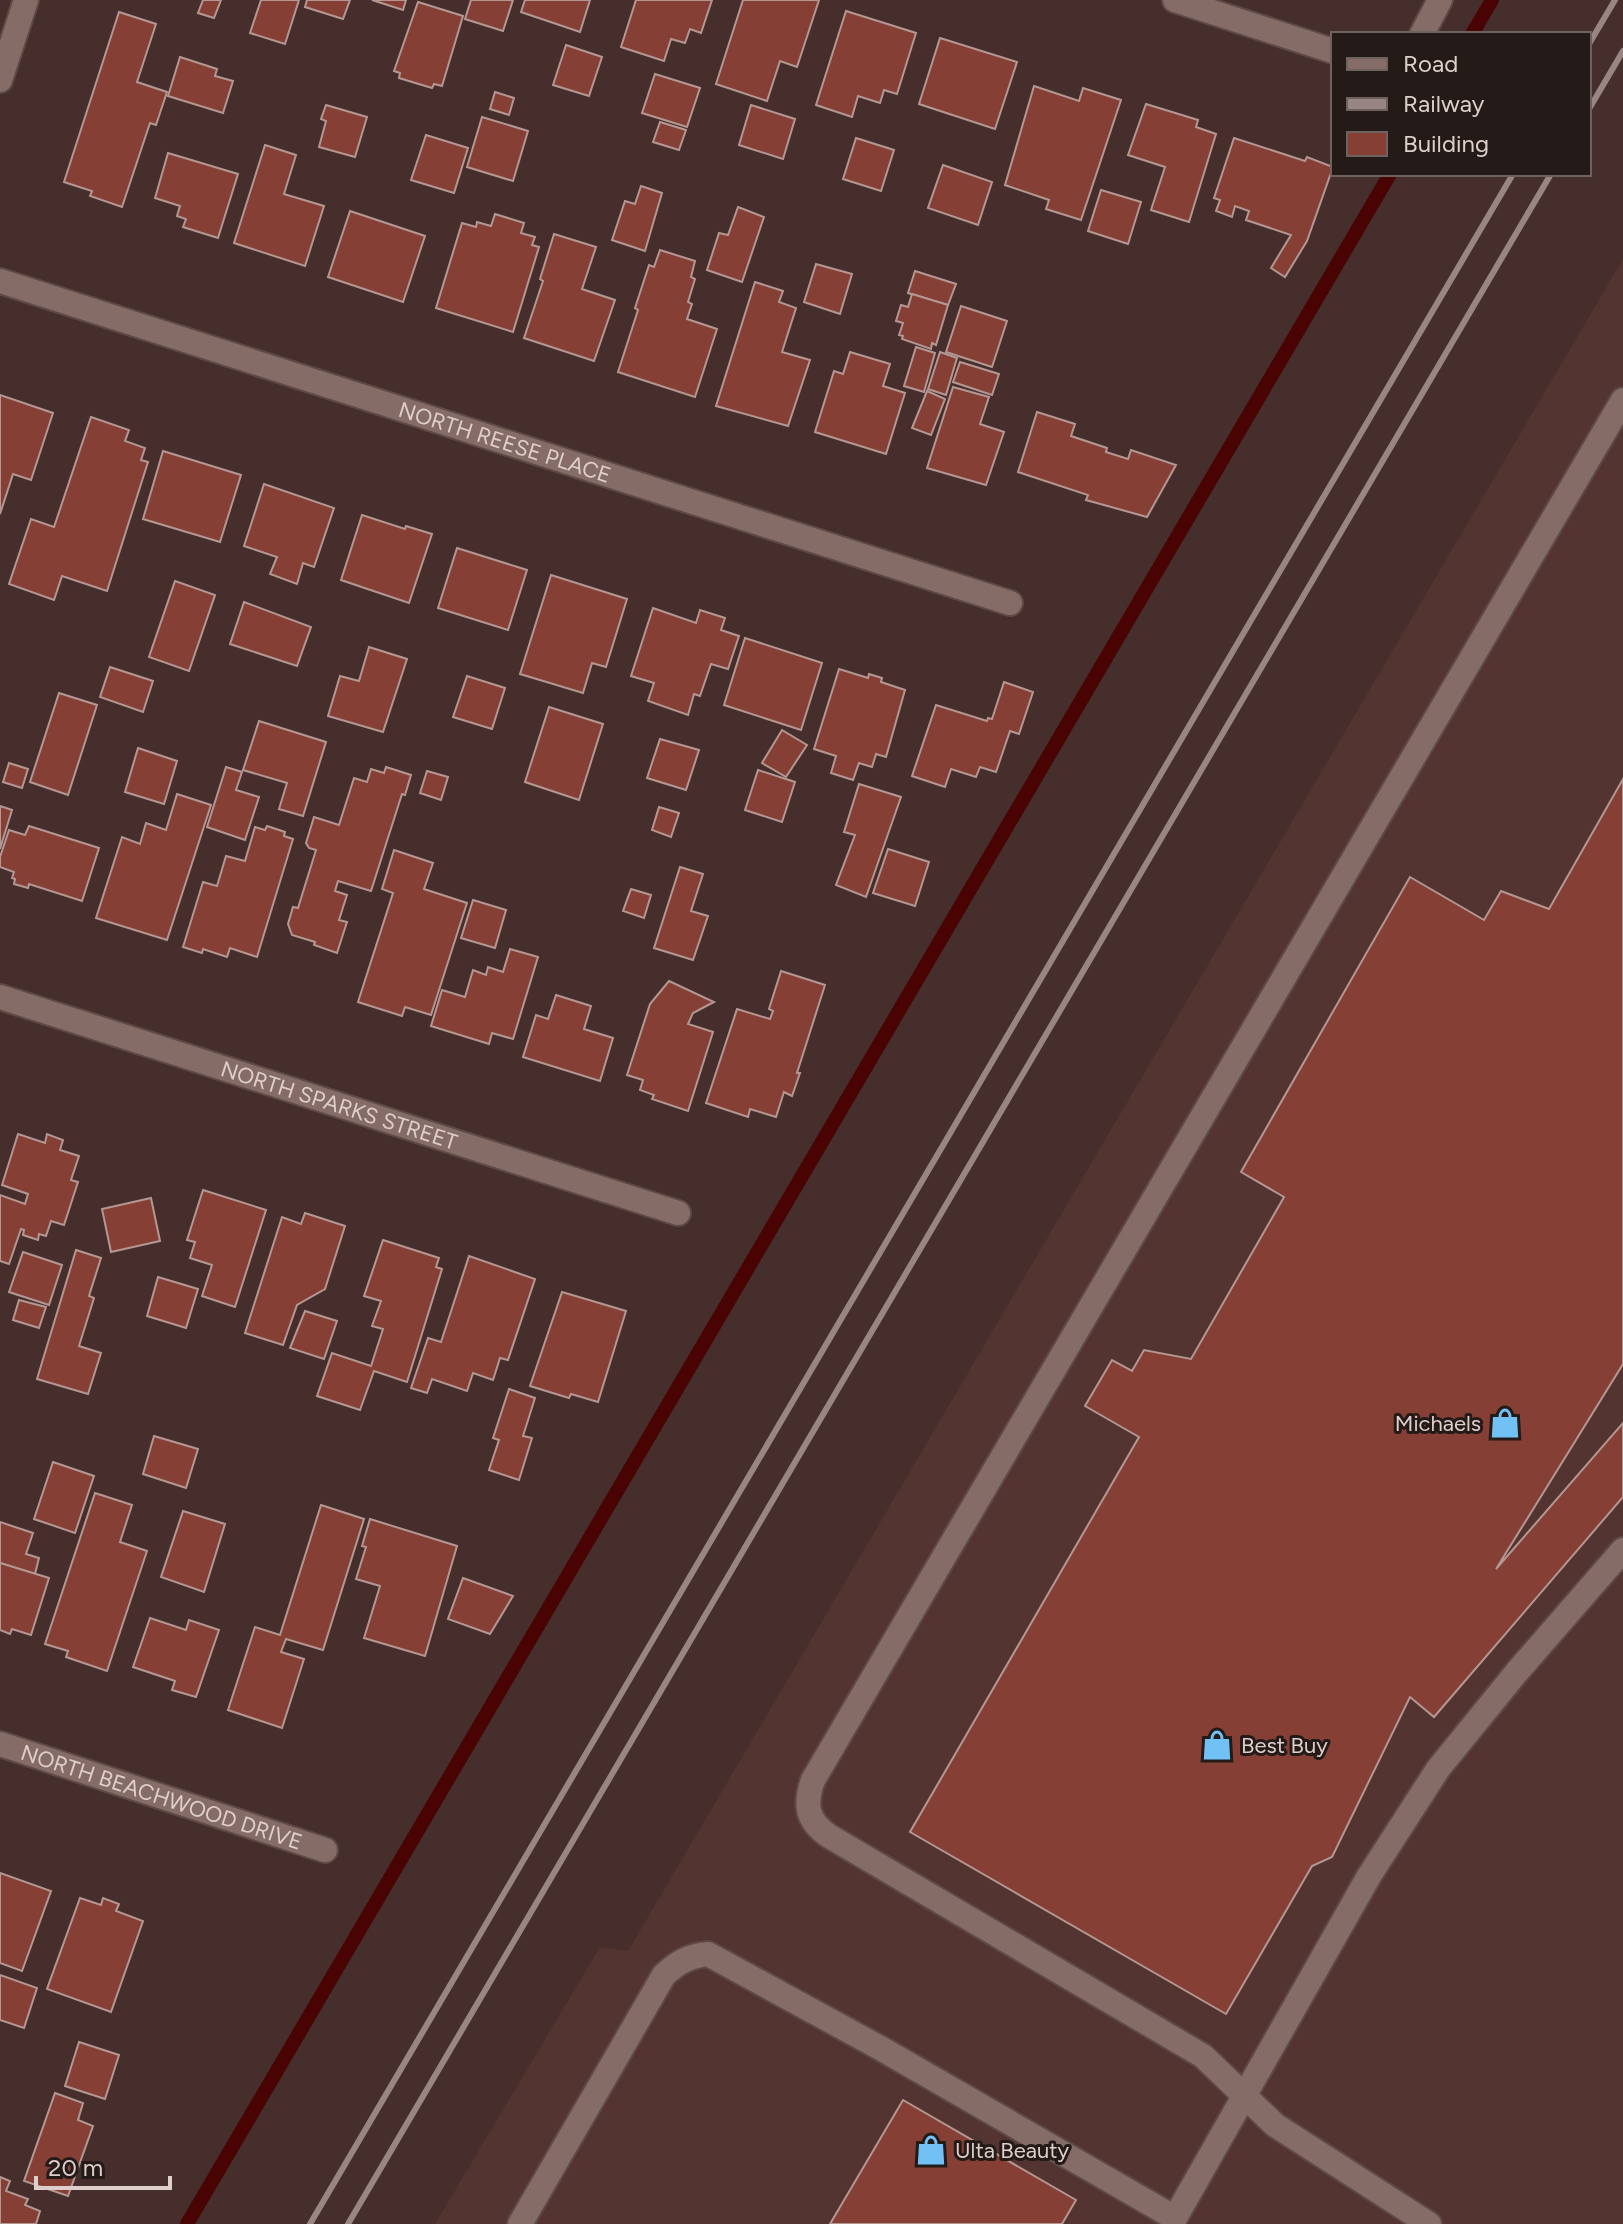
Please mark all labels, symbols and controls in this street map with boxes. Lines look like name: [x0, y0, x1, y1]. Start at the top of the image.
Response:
legend: [1331, 32, 1591, 176]
text: Road: [1403, 49, 1458, 78]
text: Railway: [1403, 89, 1485, 118]
text: Building: [1403, 129, 1489, 158]
street label: NORTH REESE PLACE: [395, 396, 614, 488]
street label: NORTH SPARKS STREET: [217, 1055, 461, 1155]
shop icon: Michaels: [1488, 1406, 1522, 1440]
place label: Michaels: [1395, 1410, 1481, 1437]
shop icon: Best Buy: [1200, 1728, 1234, 1762]
place label: Best Buy: [1241, 1732, 1328, 1759]
street label: NORTH BEACHWOOD DRIVE: [18, 1738, 306, 1855]
shop icon: Ulta Beauty: [914, 2133, 948, 2167]
place label: Ulta Beauty: [955, 2137, 1070, 2164]
scale bar: [36, 2140, 170, 2190]
text: 20 m: [48, 2153, 103, 2182]

